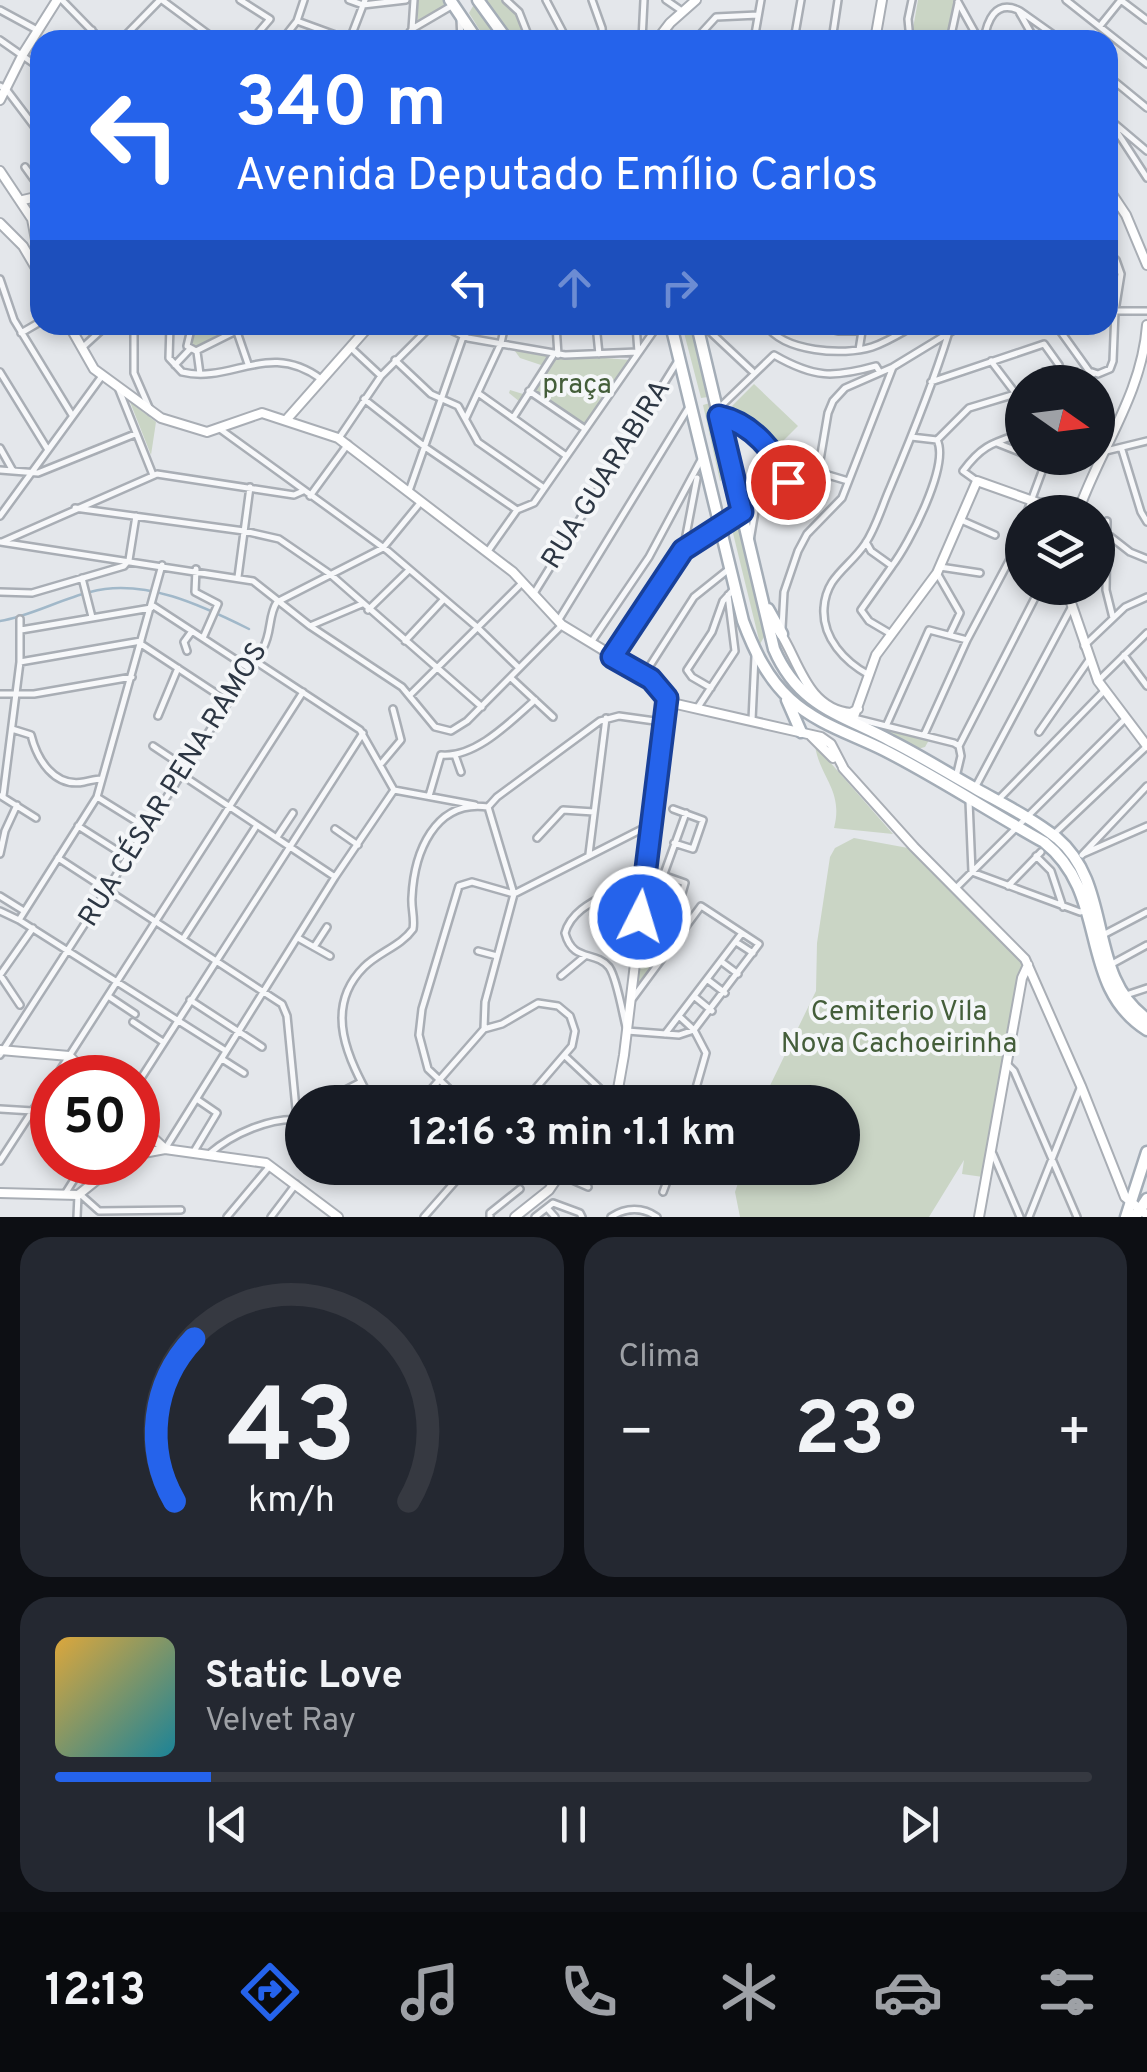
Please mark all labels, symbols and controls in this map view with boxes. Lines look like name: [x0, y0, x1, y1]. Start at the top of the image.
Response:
text: 340 m: [235, 62, 447, 151]
icon: left: [70, 70, 200, 200]
text: Avenida Deputado Emílio Carlos: [235, 149, 878, 206]
icon: left: [442, 260, 497, 315]
icon: ahead: [547, 260, 602, 315]
icon: right: [652, 260, 707, 315]
north arrow: [1005, 365, 1115, 475]
map controls: [1005, 365, 1115, 605]
park label: praça: [542, 368, 612, 404]
street label: RUA GUARABIRA: [534, 374, 680, 576]
pin: [746, 440, 831, 525]
icon: arrive: [761, 455, 816, 510]
button: layers: [1005, 495, 1115, 605]
street label: RUA CÉSAR PENA RAMOS: [70, 635, 276, 934]
position arrow: [588, 865, 692, 969]
park label: Cemiterio Vila Nova Cachoeirinha: [781, 995, 1017, 1063]
speed limit sign: 50: [30, 1055, 160, 1185]
text: 12:16 · 3 min · 1.1 km: [409, 1110, 736, 1159]
text: Clima: [619, 1338, 700, 1378]
text: 43: [227, 1367, 356, 1499]
text: 23°: [794, 1386, 916, 1481]
text: −: [619, 1400, 654, 1470]
text: +: [1057, 1400, 1092, 1470]
text: km/h: [248, 1479, 335, 1525]
text: Static Love: [205, 1653, 403, 1702]
text: Velvet Ray: [205, 1702, 356, 1742]
icon: previous: [200, 1797, 255, 1852]
icon: pause: [546, 1797, 601, 1852]
icon: next: [892, 1797, 947, 1852]
icon: directions: [235, 1957, 305, 2027]
icon: music: [395, 1957, 465, 2027]
icon: phone: [554, 1957, 624, 2027]
icon: climate: [714, 1957, 784, 2027]
icon: car: [873, 1957, 943, 2027]
icon: filters: [1032, 1957, 1102, 2027]
text: 12:13: [45, 1964, 146, 2021]

